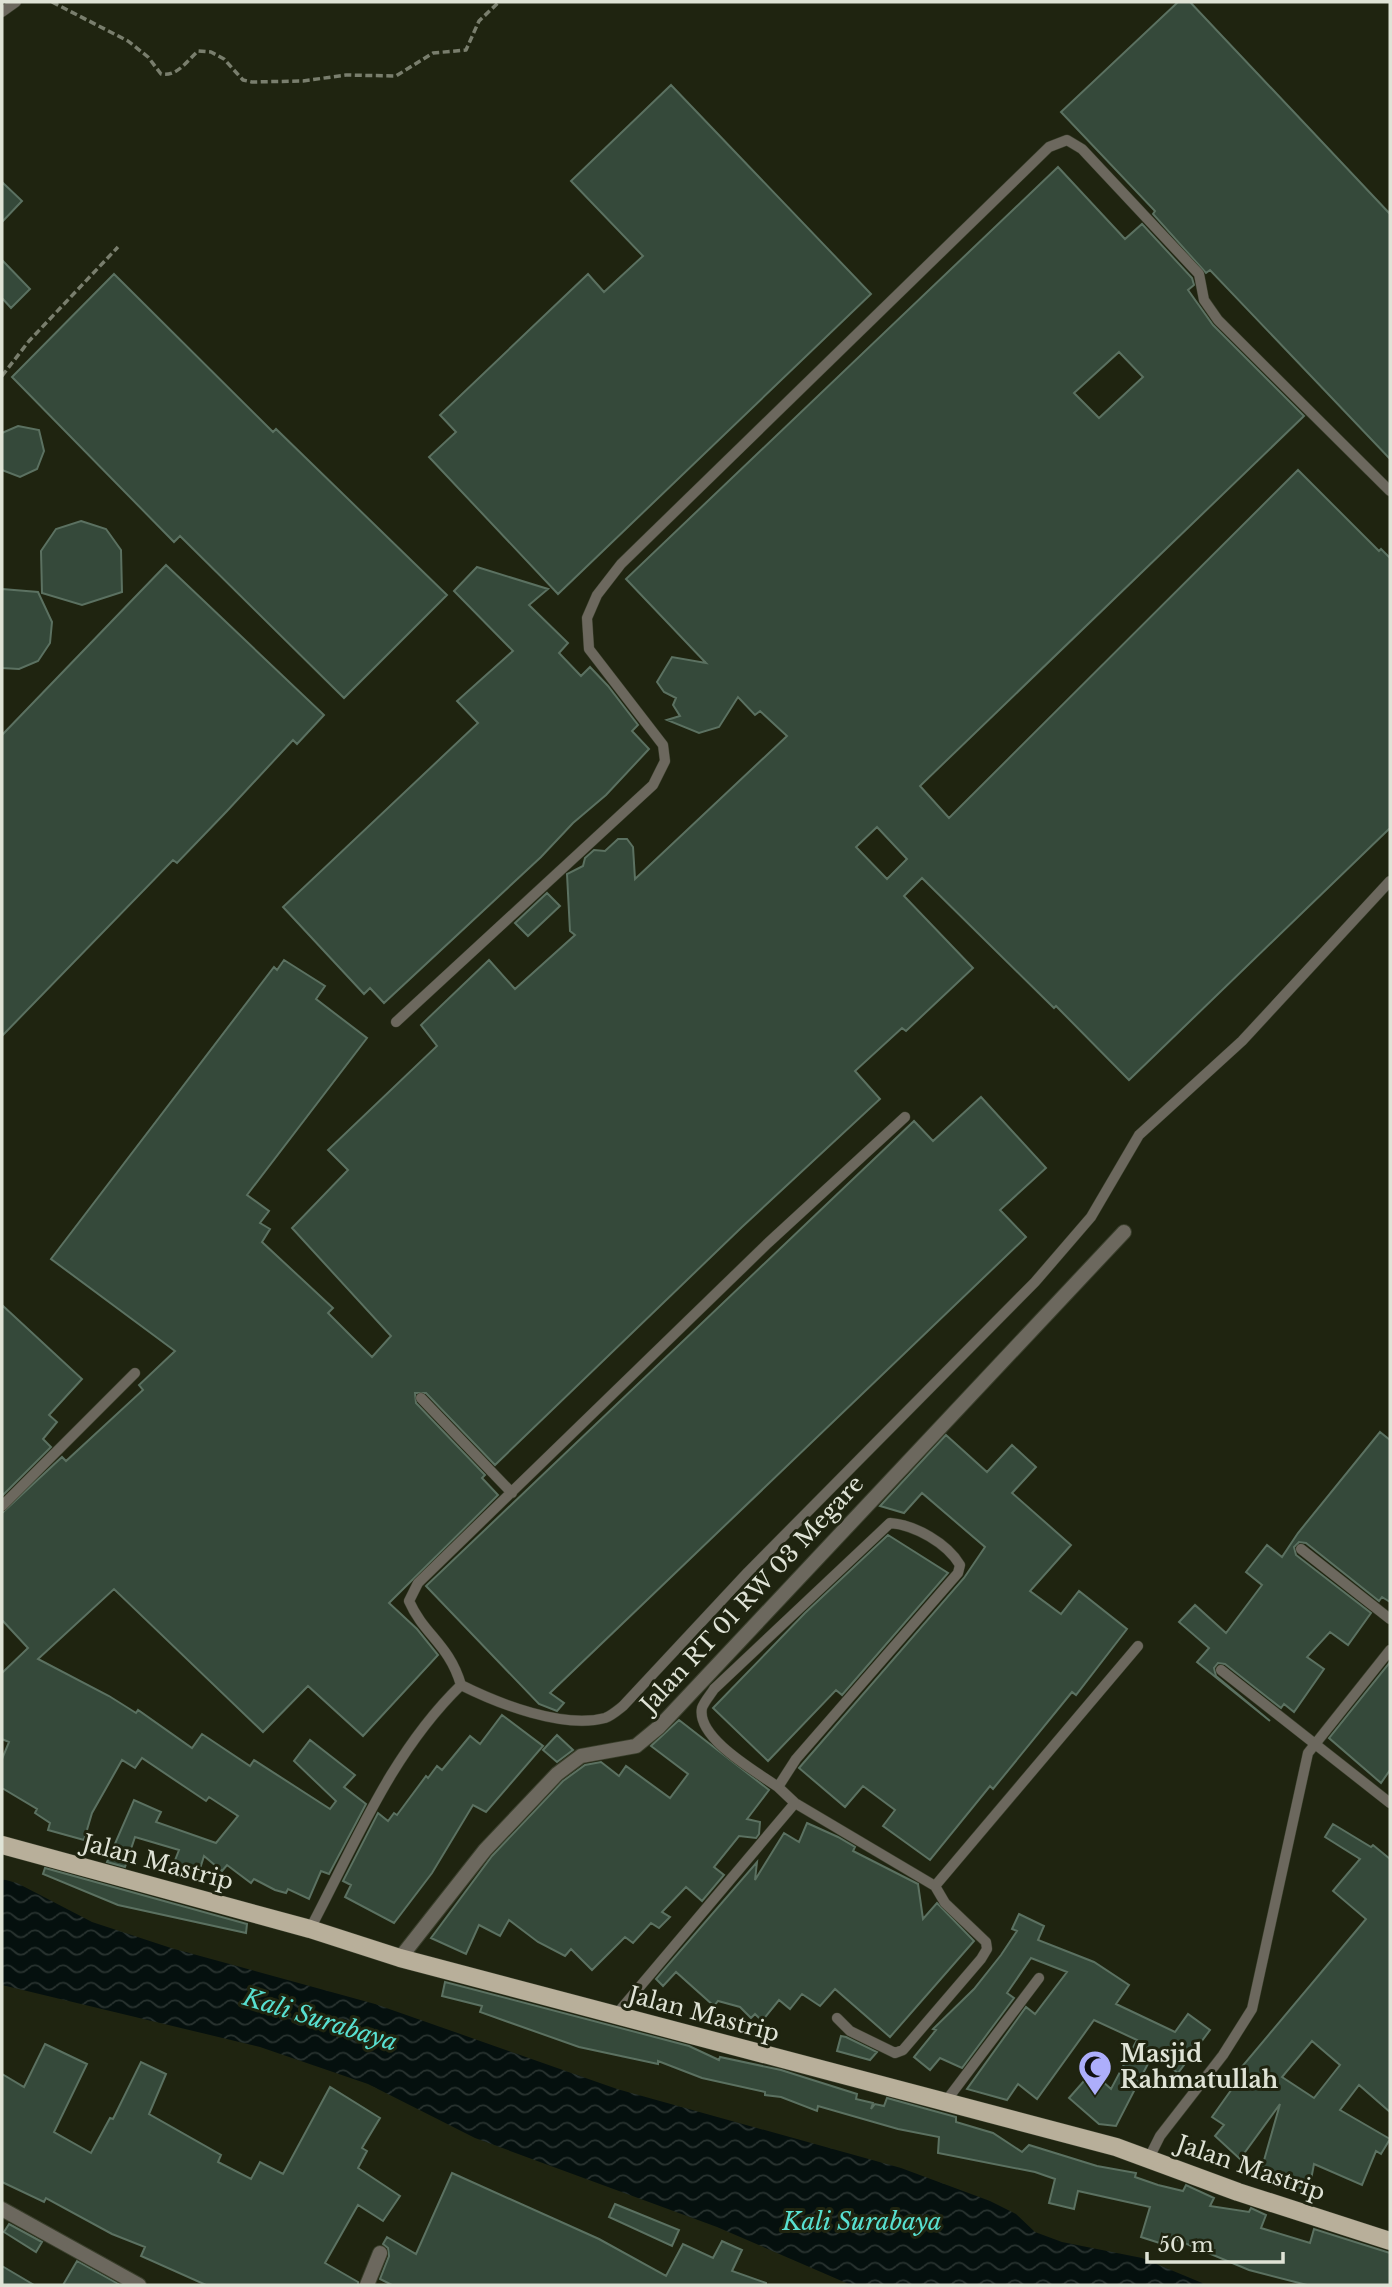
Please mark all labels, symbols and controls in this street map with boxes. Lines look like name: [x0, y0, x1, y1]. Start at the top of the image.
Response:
street label: Jalan RT 01 RW 03 Megare: [633, 1470, 869, 1721]
street label: Jalan Mastrip: [77, 1828, 237, 1896]
street label: Jalan Mastrip: [623, 1980, 783, 2048]
water label: Kali Surabaya: [239, 1982, 401, 2057]
place label: Masjid Rahmatullah: [1120, 2040, 1279, 2094]
mosque icon: Masjid Rahmatullah: [1076, 2048, 1114, 2097]
street label: Jalan Mastrip: [1170, 2129, 1329, 2206]
water label: Kali Surabaya: [781, 2207, 942, 2236]
scale bar: [1147, 2220, 1284, 2264]
text: 50 m: [1158, 2232, 1214, 2258]

